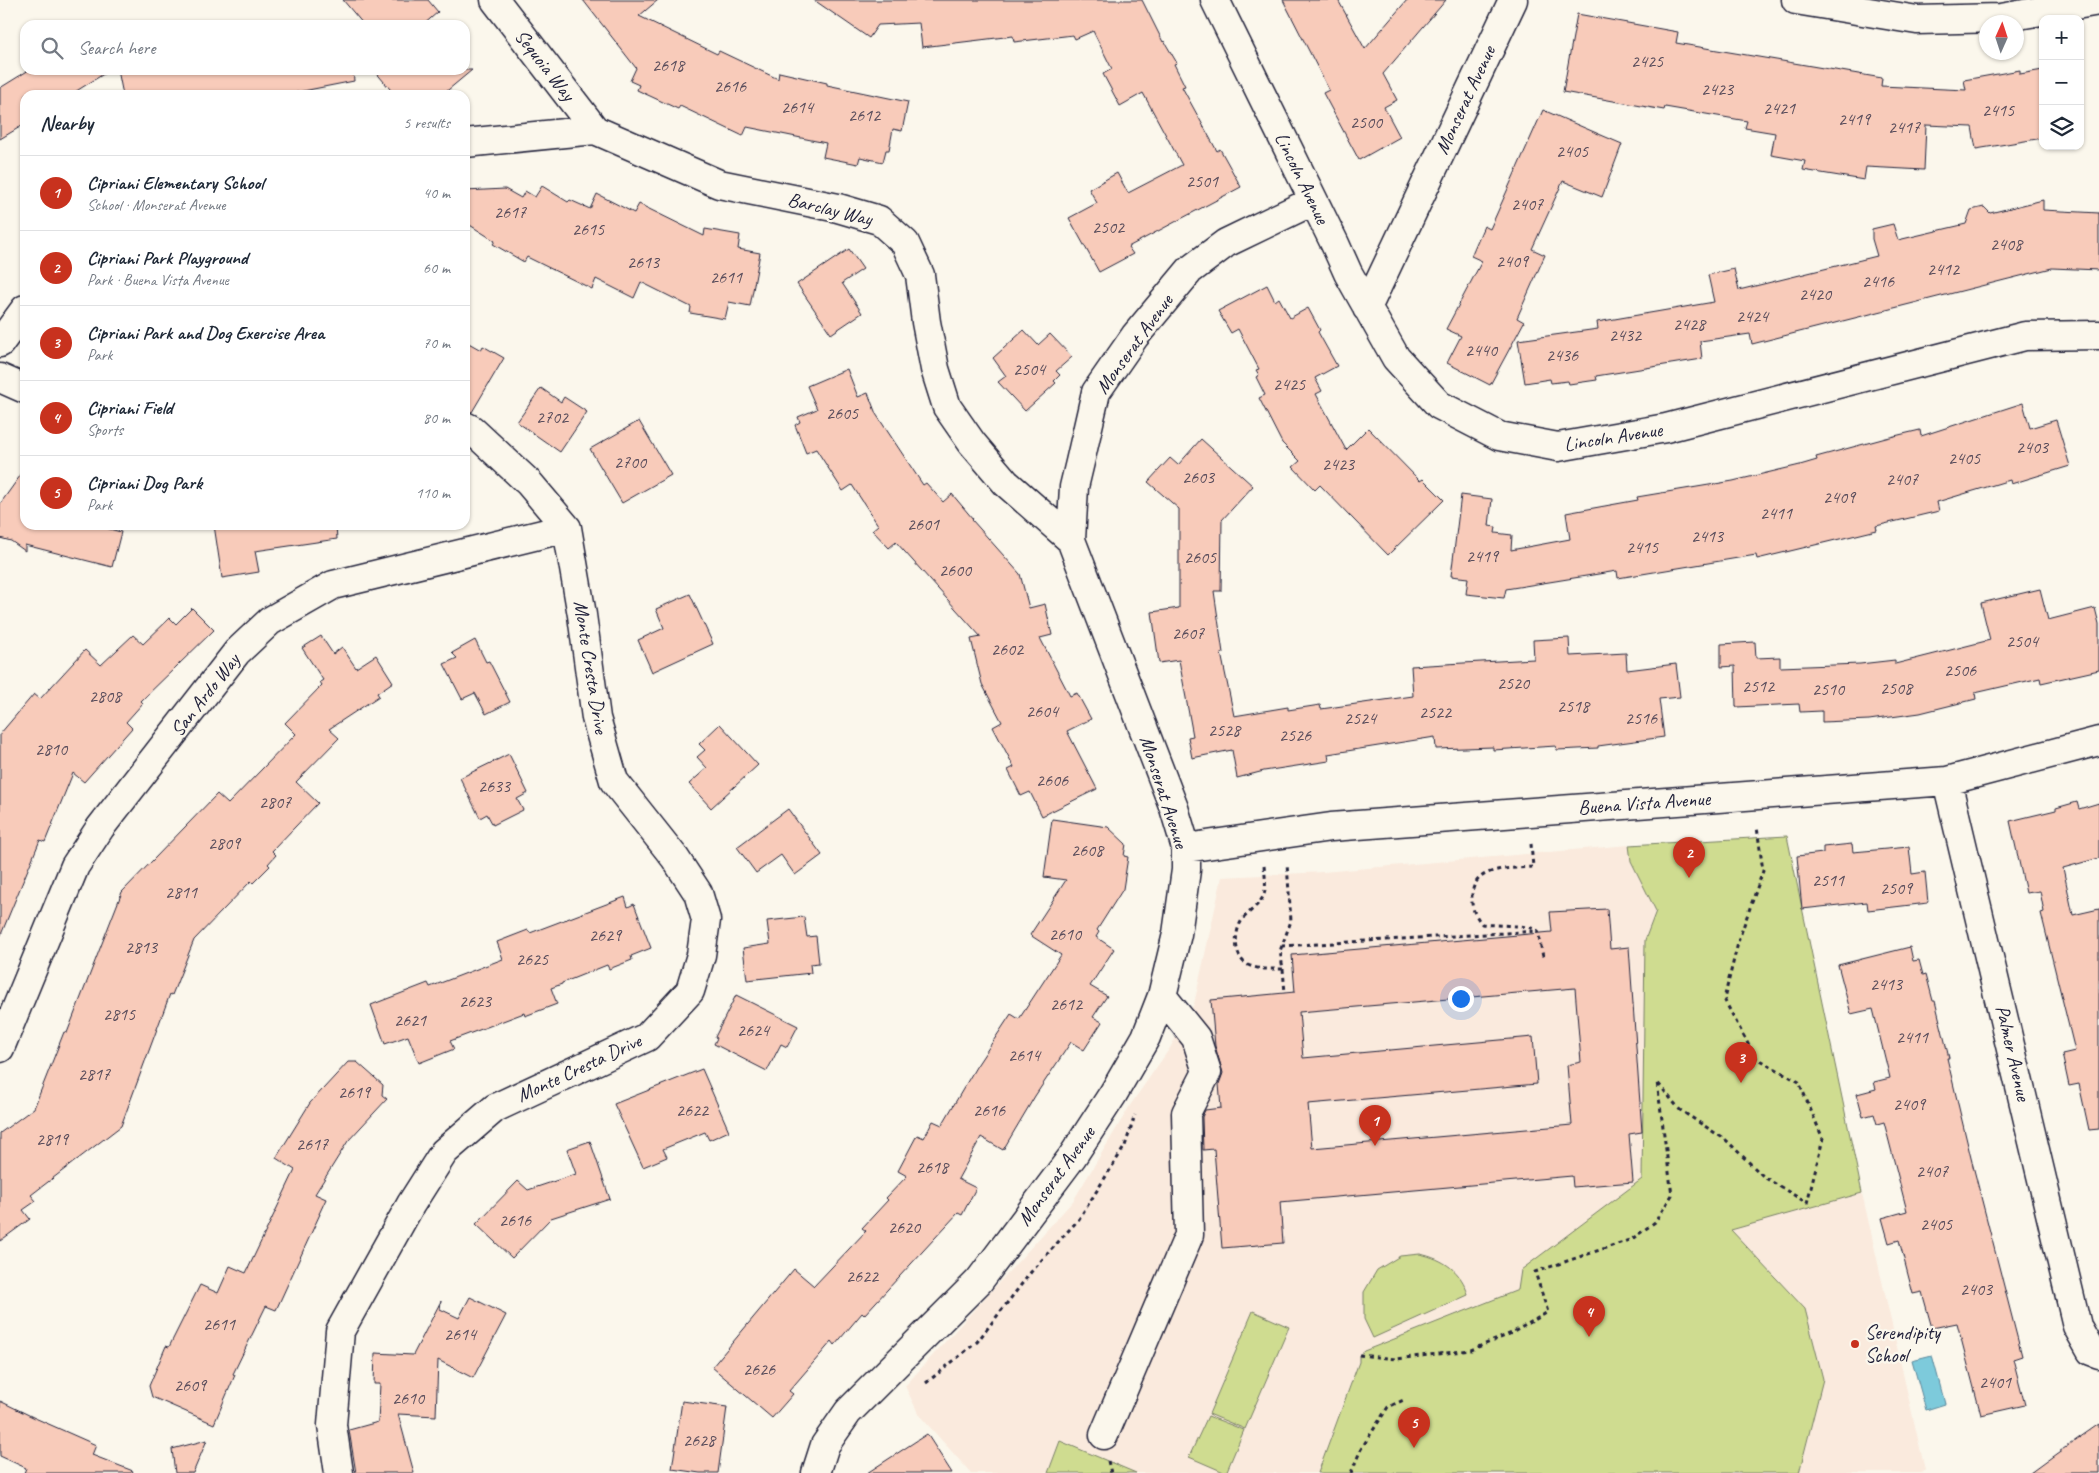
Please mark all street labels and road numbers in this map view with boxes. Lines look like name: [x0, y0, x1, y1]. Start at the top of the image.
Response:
street label: Sequoia Way: [509, 24, 582, 107]
street label: Monserat Avenue: [1429, 40, 1502, 158]
street label: Lincoln Avenue: [1269, 128, 1336, 229]
street label: Barclay Way: [785, 186, 876, 232]
street label: Monserat Avenue: [1090, 288, 1179, 399]
street label: Lincoln Avenue: [1562, 417, 1665, 457]
street label: Monte Cresta Drive: [568, 599, 614, 737]
street label: San Ardo Way: [165, 647, 247, 742]
street label: Monserat Avenue: [1134, 733, 1194, 853]
street label: Buena Vista Avenue: [1577, 786, 1712, 820]
street label: Palmer Avenue: [1990, 1003, 2036, 1105]
street label: Monte Cresta Drive: [513, 1028, 647, 1108]
street label: Monserat Avenue: [1012, 1120, 1101, 1231]

